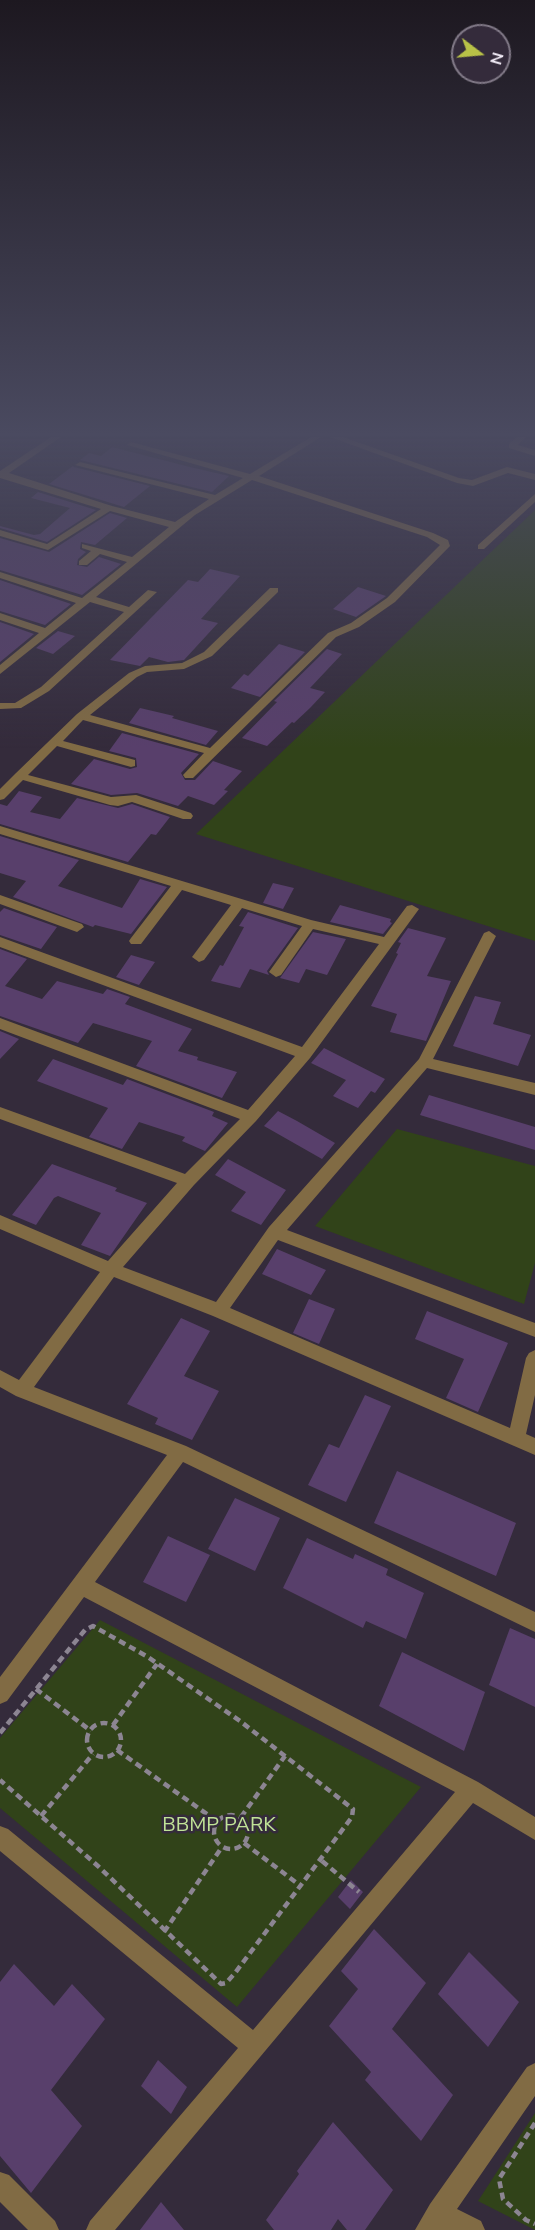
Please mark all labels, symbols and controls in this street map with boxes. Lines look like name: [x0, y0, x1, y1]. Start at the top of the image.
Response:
north arrow: [451, 24, 511, 84]
text: N: [484, 50, 509, 67]
park label: BBMP PARK: [162, 1814, 276, 1838]

